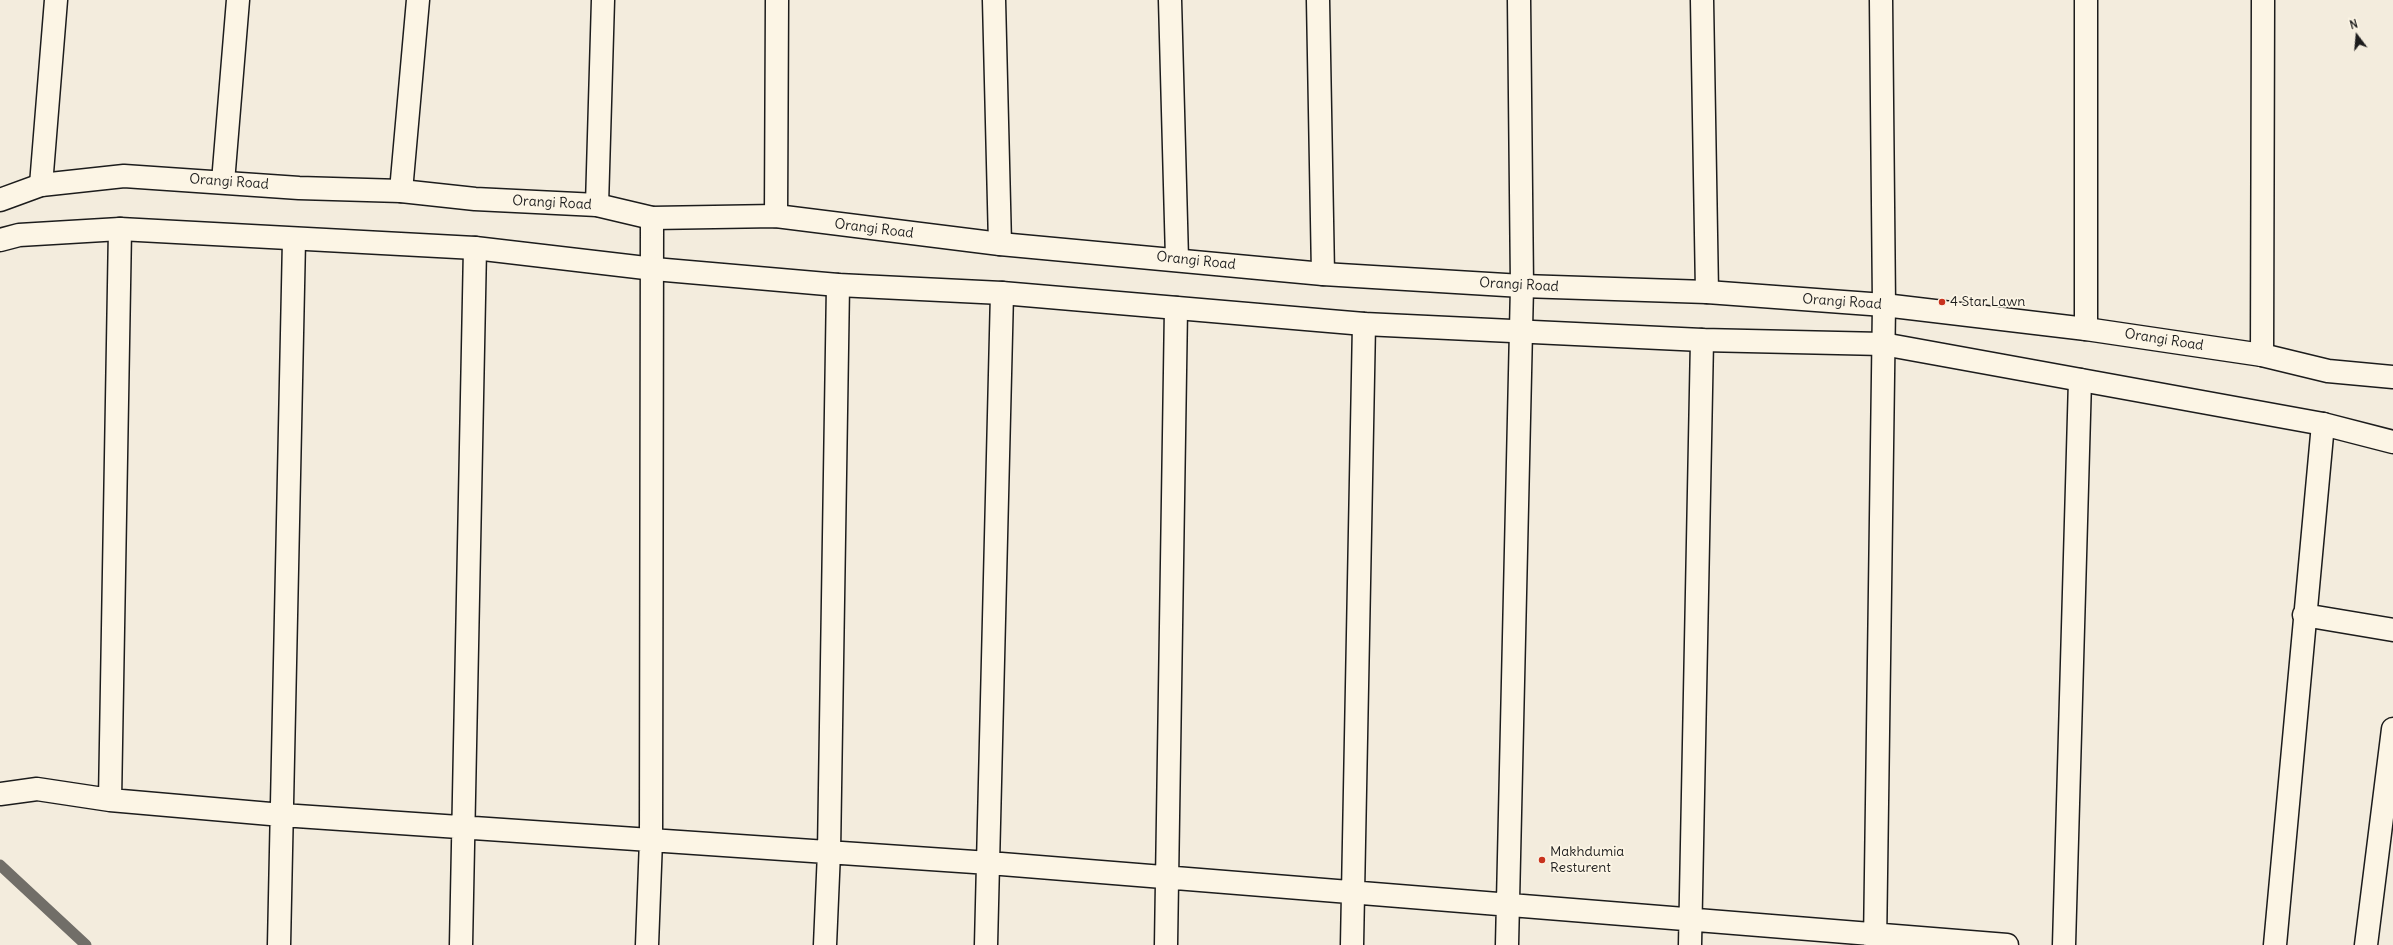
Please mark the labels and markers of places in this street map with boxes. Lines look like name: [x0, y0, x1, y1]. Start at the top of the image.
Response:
place label: 4 Star Lawn: [1950, 294, 2025, 310]
marker: 4 Star Lawn: [1937, 297, 1947, 307]
place label: Makhdumia Resturent: [1550, 844, 1624, 876]
marker: Makhdumia Resturent: [1537, 855, 1547, 865]

